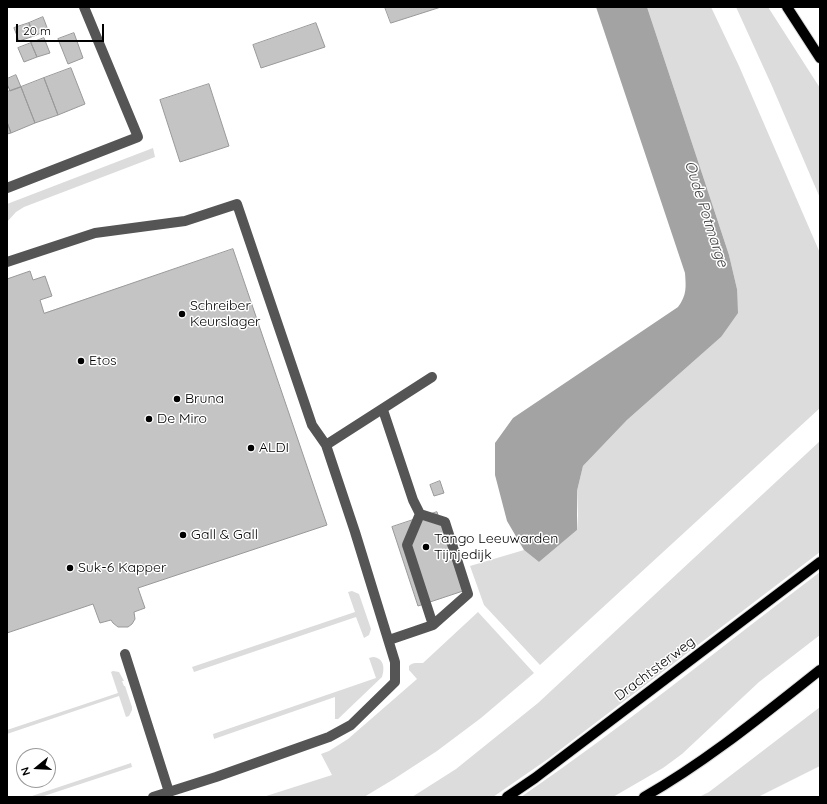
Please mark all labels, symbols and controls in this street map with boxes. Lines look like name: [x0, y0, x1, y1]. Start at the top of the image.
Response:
scale bar: [18, 16, 106, 42]
text: 20 m: [23, 23, 51, 38]
water label: Oude Potmarge: [680, 159, 732, 269]
place label: Schreiber Keurslager: [190, 298, 260, 330]
marker: Schreiber Keurslager: [177, 309, 187, 319]
place label: Etos: [89, 353, 117, 369]
marker: Etos: [76, 356, 86, 366]
place label: Bruna: [185, 391, 224, 407]
marker: Bruna: [172, 394, 182, 404]
place label: De Miro: [157, 411, 207, 427]
marker: De Miro: [144, 414, 154, 424]
place label: ALDI: [259, 440, 289, 456]
marker: ALDI: [246, 443, 256, 453]
place label: Gall & Gall: [191, 527, 258, 543]
marker: Gall & Gall: [178, 530, 188, 540]
place label: Tango Leeuwarden Tijnjedijk: [434, 531, 558, 564]
marker: Tango Leeuwarden Tijnjedijk: [421, 542, 431, 552]
place label: Suk-6 Kapper: [78, 560, 166, 576]
marker: Suk-6 Kapper: [65, 563, 75, 573]
street label: Drachtsterweg: [611, 633, 699, 705]
north arrow: [16, 748, 56, 788]
text: N: [18, 765, 33, 777]

